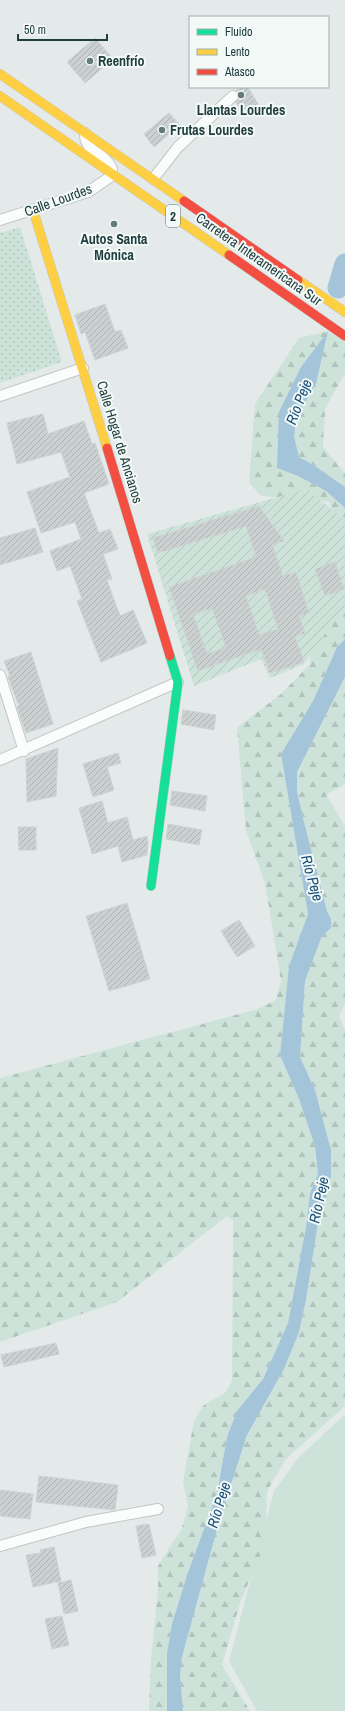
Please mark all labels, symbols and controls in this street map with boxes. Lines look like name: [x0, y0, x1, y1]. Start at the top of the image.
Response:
scale bar: [18, 16, 107, 42]
legend: [189, 16, 329, 88]
text: 50 m: [24, 22, 46, 38]
text: Fluido: [225, 24, 252, 40]
text: Lento: [225, 44, 250, 60]
place label: Reenfrío: [98, 52, 145, 70]
marker: Reenfrío: [85, 56, 95, 66]
text: Atasco: [224, 64, 255, 80]
marker: Llantas Lourdes: [236, 90, 246, 100]
place label: Llantas Lourdes: [197, 101, 285, 119]
place label: Frutas Lourdes: [170, 121, 254, 139]
marker: Frutas Lourdes: [157, 125, 167, 135]
street label: Calle Lourdes: [22, 179, 95, 221]
road number: 2: [166, 205, 180, 227]
street label: Carretera Interamericana Sur: [192, 209, 326, 309]
marker: Autos Santa Mónica: [109, 219, 119, 229]
place label: Autos Santa Mónica: [81, 230, 148, 264]
water label: Río Peje: [280, 376, 317, 428]
street label: Calle Hogar de Ancianos: [93, 379, 147, 506]
water label: Río Peje: [296, 852, 329, 904]
water label: Río Peje: [303, 1174, 334, 1225]
water label: Río Peje: [202, 1479, 236, 1530]

